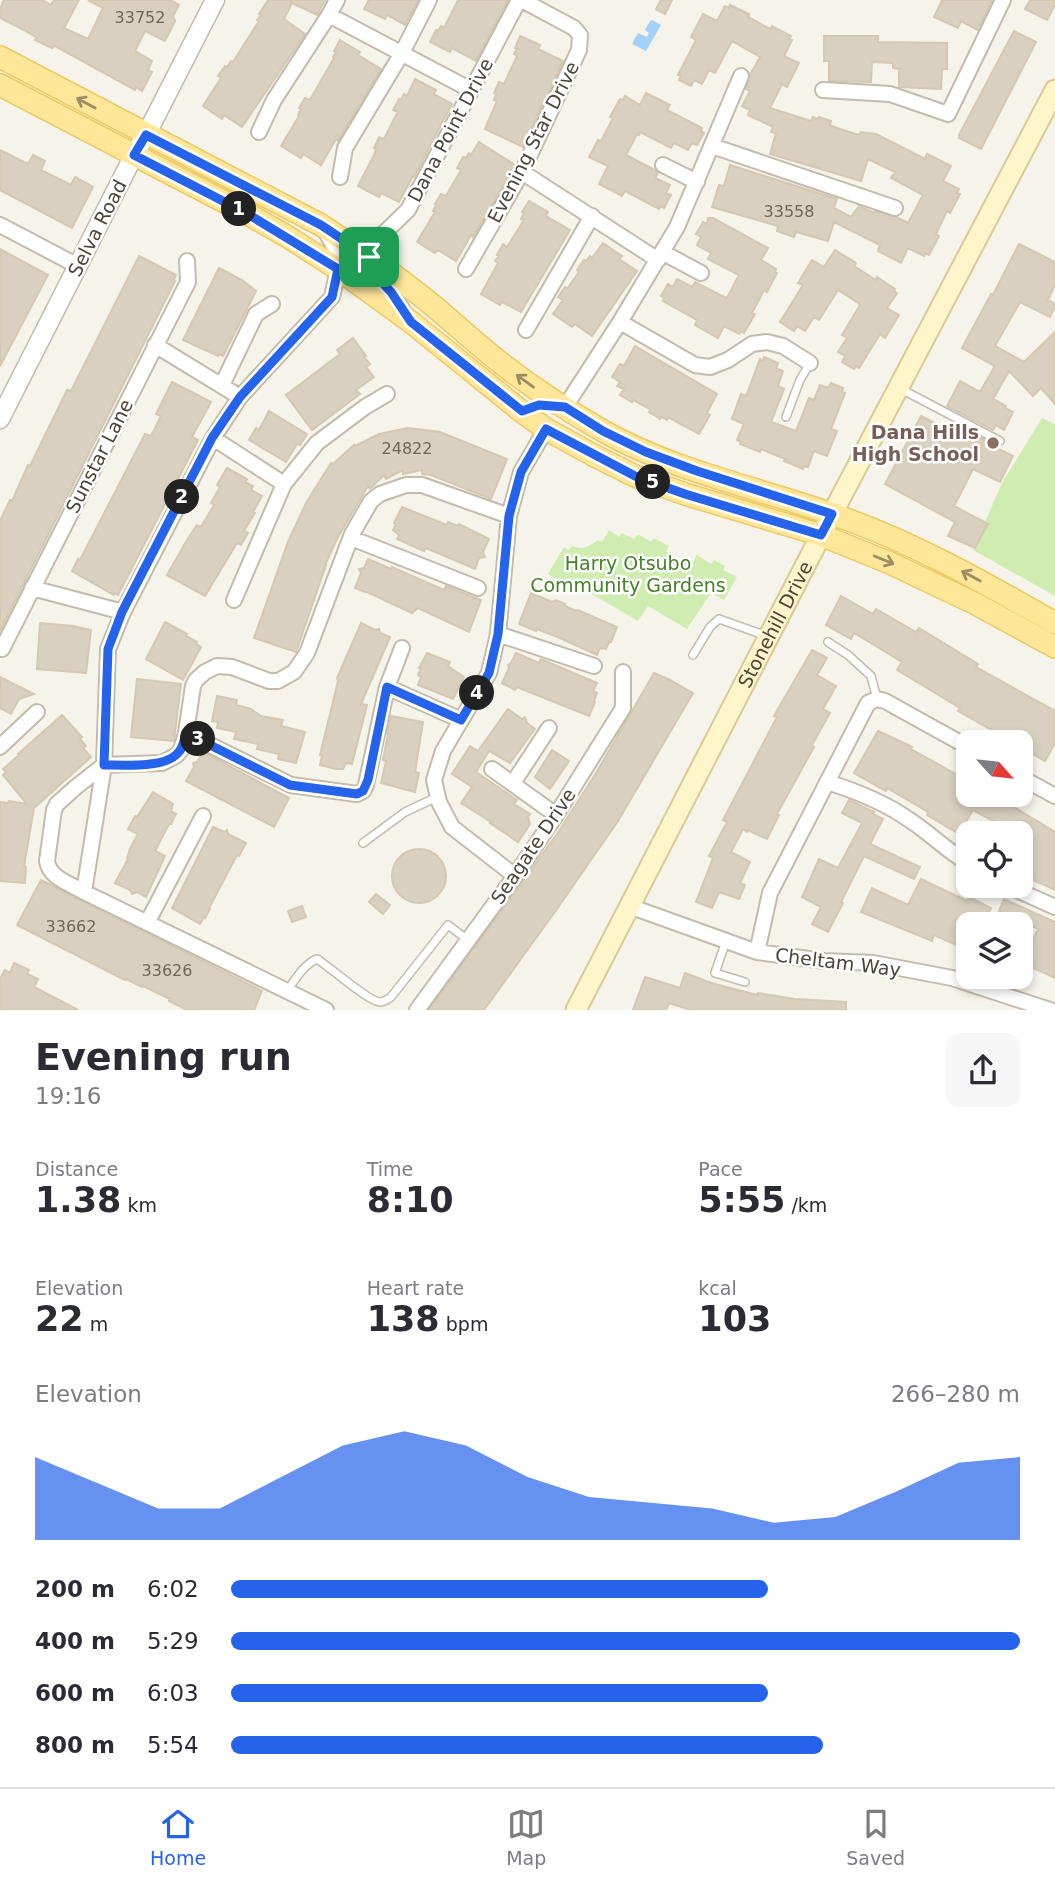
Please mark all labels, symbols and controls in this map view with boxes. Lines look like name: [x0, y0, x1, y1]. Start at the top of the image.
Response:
house number: 33752: [115, 8, 165, 27]
street label: Dana Point Drive: [403, 54, 497, 206]
street label: Evening Star Drive: [483, 58, 583, 226]
one-way arrow: [76, 96, 97, 109]
street label: Selva Road: [63, 176, 131, 280]
pin: 1: [222, 192, 256, 227]
text: 1: [232, 197, 245, 219]
house number: 33558: [764, 202, 814, 221]
pin: [339, 227, 399, 287]
icon: arrive: [350, 238, 388, 276]
one-way arrow: [516, 373, 535, 388]
street label: Sunstar Lane: [61, 395, 137, 517]
place label: Dana Hills High School: [852, 421, 979, 465]
marker: Dana Hills High School: [985, 435, 1001, 451]
house number: 24822: [382, 439, 432, 458]
pin: 5: [636, 464, 670, 500]
text: 5: [646, 470, 659, 492]
pin: 2: [164, 480, 200, 514]
text: 2: [175, 485, 188, 507]
park label: Harry Otsubo Community Gardens: [530, 552, 726, 596]
one-way arrow: [872, 555, 894, 568]
street label: Stonehill Drive: [733, 557, 817, 691]
one-way arrow: [961, 569, 982, 582]
pin: 4: [460, 676, 494, 710]
text: 4: [470, 681, 483, 703]
pin: 3: [180, 722, 216, 756]
text: 3: [191, 727, 204, 749]
north arrow: [956, 730, 1032, 807]
map controls: [956, 730, 1033, 989]
street label: Seagate Drive: [486, 784, 580, 908]
button: locate: [956, 821, 1033, 898]
button: layers: [956, 912, 1033, 989]
house number: 33662: [46, 917, 96, 936]
street label: Cheltam Way: [774, 943, 902, 981]
house number: 33626: [142, 961, 192, 980]
button: share: [946, 1033, 1020, 1107]
text: Evening run: [35, 1035, 292, 1079]
text: 19:16: [35, 1083, 101, 1109]
text: Distance: [35, 1158, 118, 1180]
text: Time: [367, 1158, 413, 1180]
text: Pace: [698, 1158, 743, 1180]
text: 1.38: [35, 1180, 121, 1220]
text: 8:10: [367, 1180, 454, 1220]
text: 5:55: [698, 1180, 785, 1220]
text: km: [121, 1194, 157, 1216]
text: /km: [785, 1194, 827, 1216]
text: Elevation: [35, 1277, 123, 1299]
text: Heart rate: [367, 1277, 464, 1299]
text: kcal: [698, 1277, 737, 1299]
text: 22: [35, 1299, 84, 1339]
text: 138: [367, 1299, 440, 1339]
text: 103: [698, 1299, 771, 1339]
text: m: [84, 1313, 108, 1335]
text: bpm: [440, 1313, 488, 1335]
text: Elevation: [35, 1381, 142, 1407]
text: 266–280 m: [891, 1381, 1020, 1407]
text: 200 m: [35, 1576, 115, 1602]
text: 6:02: [147, 1576, 199, 1602]
text: 400 m: [35, 1628, 115, 1654]
text: 5:29: [147, 1628, 199, 1654]
text: 600 m: [35, 1680, 115, 1706]
text: 6:03: [147, 1680, 199, 1706]
text: 800 m: [35, 1732, 115, 1758]
text: 5:54: [147, 1732, 199, 1758]
tab: Home: [150, 1805, 206, 1869]
tab: Map: [506, 1805, 546, 1869]
tab: Saved: [846, 1805, 905, 1869]

